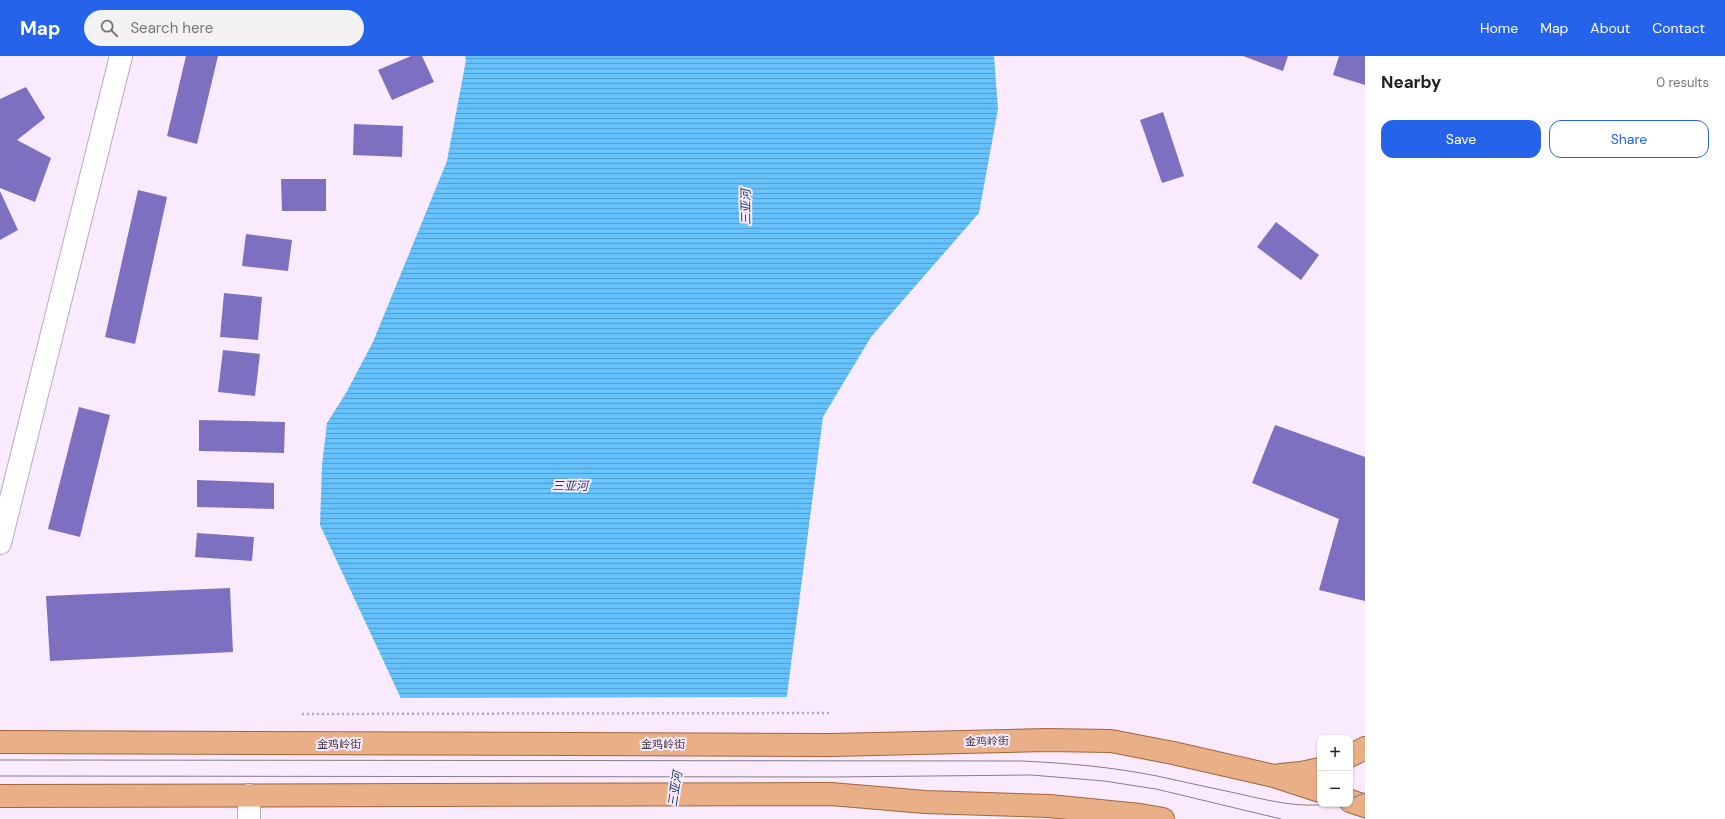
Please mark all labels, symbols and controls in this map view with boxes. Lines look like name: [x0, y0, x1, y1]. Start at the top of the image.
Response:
search box: [84, 10, 364, 46]
text: Map: [20, 16, 60, 41]
icon: search: [98, 17, 120, 39]
text: Search here: [130, 18, 213, 38]
text: Home: [1480, 19, 1518, 37]
text: Map: [1540, 19, 1568, 37]
text: About: [1590, 19, 1630, 37]
text: Contact: [1652, 19, 1705, 37]
text: Nearby: [1381, 71, 1441, 93]
text: 0 results: [1656, 74, 1709, 91]
button: Save: [1381, 120, 1541, 158]
button: Share: [1549, 120, 1709, 158]
water label: 三亚河: [738, 187, 754, 225]
water label: 三亚河: [552, 478, 590, 494]
street label: 金鸡岭街: [965, 734, 1009, 748]
map controls: [1317, 735, 1353, 807]
button: +: [1317, 735, 1353, 771]
street label: 金鸡岭街: [317, 737, 361, 751]
street label: 金鸡岭街: [641, 737, 685, 751]
water label: 三亚河: [664, 768, 686, 808]
button: −: [1317, 771, 1353, 807]

